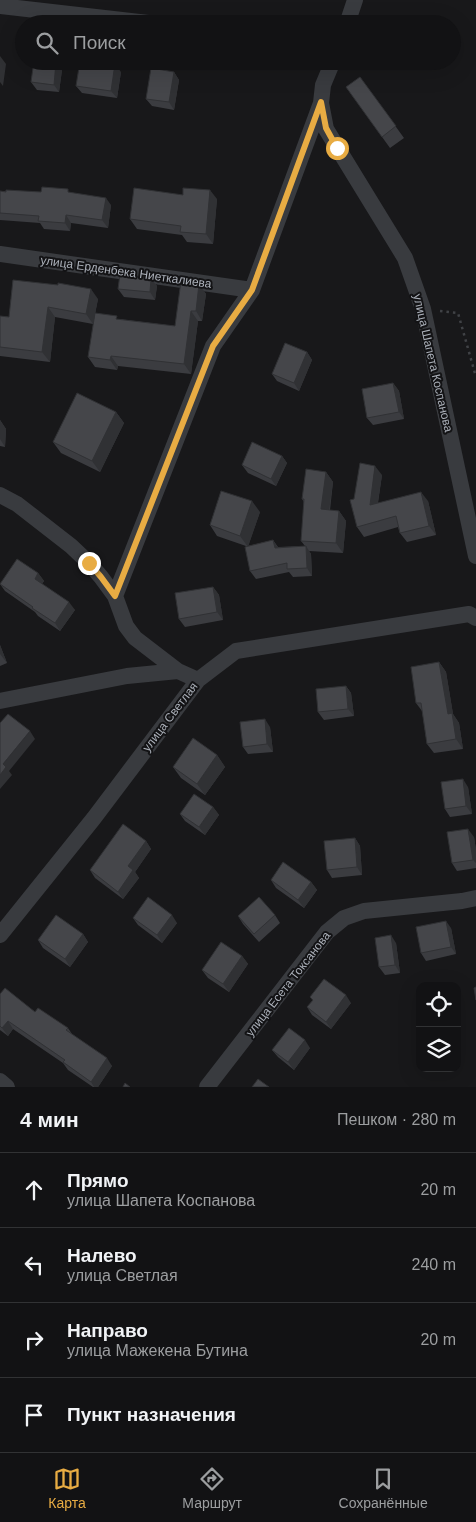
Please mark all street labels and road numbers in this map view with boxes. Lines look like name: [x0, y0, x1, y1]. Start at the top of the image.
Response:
street label: улица Ерденбека Ниеткалиева: [40, 253, 213, 291]
street label: улица Шапета Коспанова: [410, 293, 456, 434]
street label: улица Светлая: [139, 680, 201, 754]
street label: улица Есета Токсанова: [243, 929, 333, 1039]

